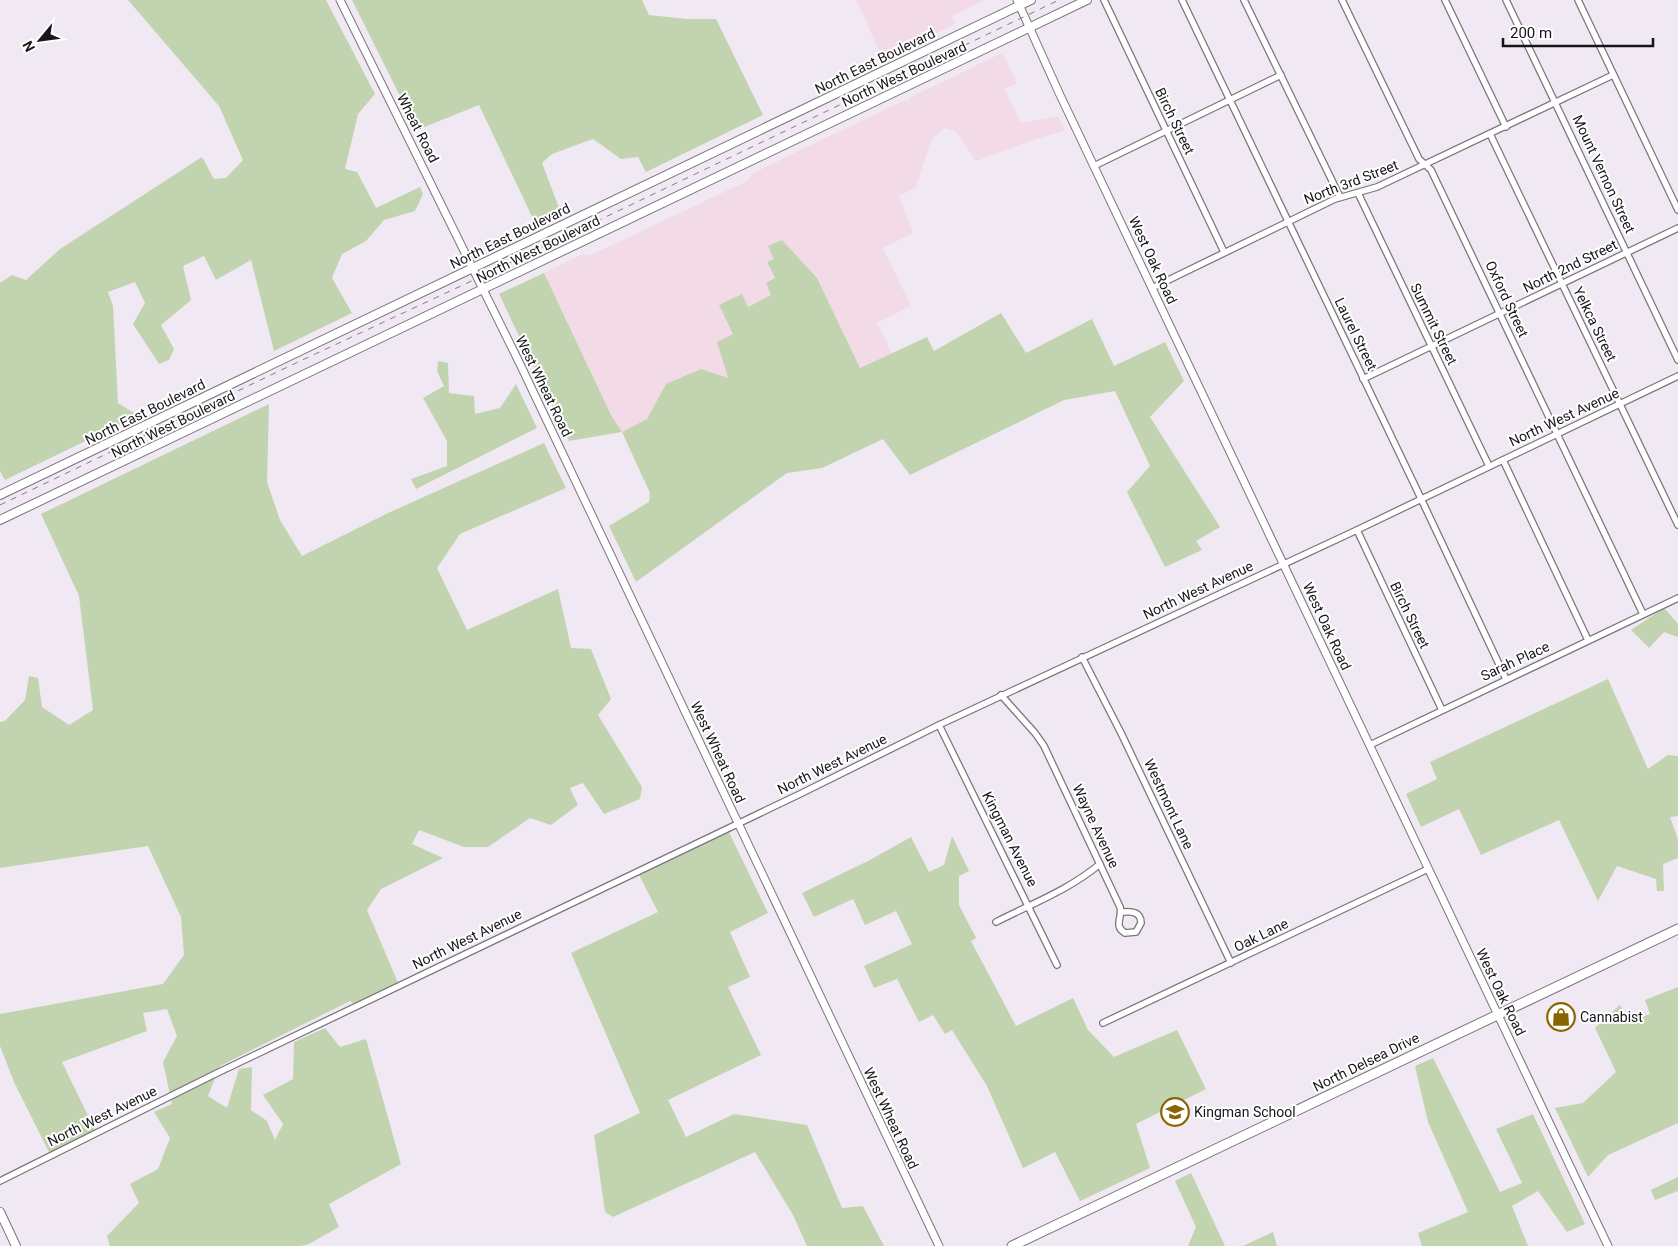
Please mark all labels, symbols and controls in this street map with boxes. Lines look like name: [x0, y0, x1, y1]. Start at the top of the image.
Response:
north arrow: [15, 15, 65, 65]
scale bar: [1503, 15, 1653, 47]
text: 200 m: [1510, 24, 1552, 42]
street label: North East Boulevard: [812, 25, 938, 97]
text: N: [19, 38, 38, 55]
street label: North West Boulevard: [839, 38, 969, 110]
street label: Birch Street: [1152, 85, 1198, 157]
street label: Wheat Road: [394, 91, 442, 165]
street label: Mount Vernon Street: [1570, 112, 1639, 236]
street label: North 3rd Street: [1302, 157, 1401, 207]
street label: North East Boulevard: [447, 200, 573, 272]
street label: North West Boulevard: [474, 212, 602, 286]
street label: West Oak Road: [1126, 214, 1180, 306]
street label: North 2nd Street: [1520, 236, 1620, 296]
street label: Oxford Street: [1482, 258, 1532, 340]
street label: Summit Street: [1407, 281, 1461, 368]
street label: Yelkca Street: [1570, 284, 1620, 364]
street label: Laurel Street: [1332, 295, 1381, 373]
street label: West Wheat Road: [513, 333, 575, 439]
street label: North East Boulevard: [82, 376, 208, 448]
street label: North West Avenue: [1506, 384, 1622, 450]
street label: North West Boulevard: [109, 387, 237, 461]
street label: North West Avenue: [1140, 557, 1256, 623]
street label: Birch Street: [1387, 579, 1433, 651]
street label: West Oak Road: [1300, 580, 1354, 672]
street label: Sarah Place: [1478, 638, 1552, 684]
street label: West Wheat Road: [687, 699, 749, 805]
street label: North West Avenue: [775, 731, 889, 797]
street label: Westmont Lane: [1141, 756, 1197, 852]
street label: Wayne Avenue: [1070, 781, 1122, 871]
street label: Kingman Avenue: [979, 789, 1041, 889]
street label: North West Avenue: [410, 906, 524, 972]
street label: Oak Lane: [1231, 915, 1291, 955]
street label: West Oak Road: [1473, 946, 1529, 1038]
shop icon: Cannabist: [1546, 1002, 1576, 1032]
place label: Cannabist: [1580, 1009, 1643, 1025]
street label: North Delsea Drive: [1310, 1029, 1422, 1095]
street label: West Wheat Road: [860, 1065, 922, 1171]
street label: North West Avenue: [45, 1083, 159, 1149]
school or university icon: Kingman School: [1160, 1097, 1190, 1127]
place label: Kingman School: [1194, 1104, 1296, 1120]

